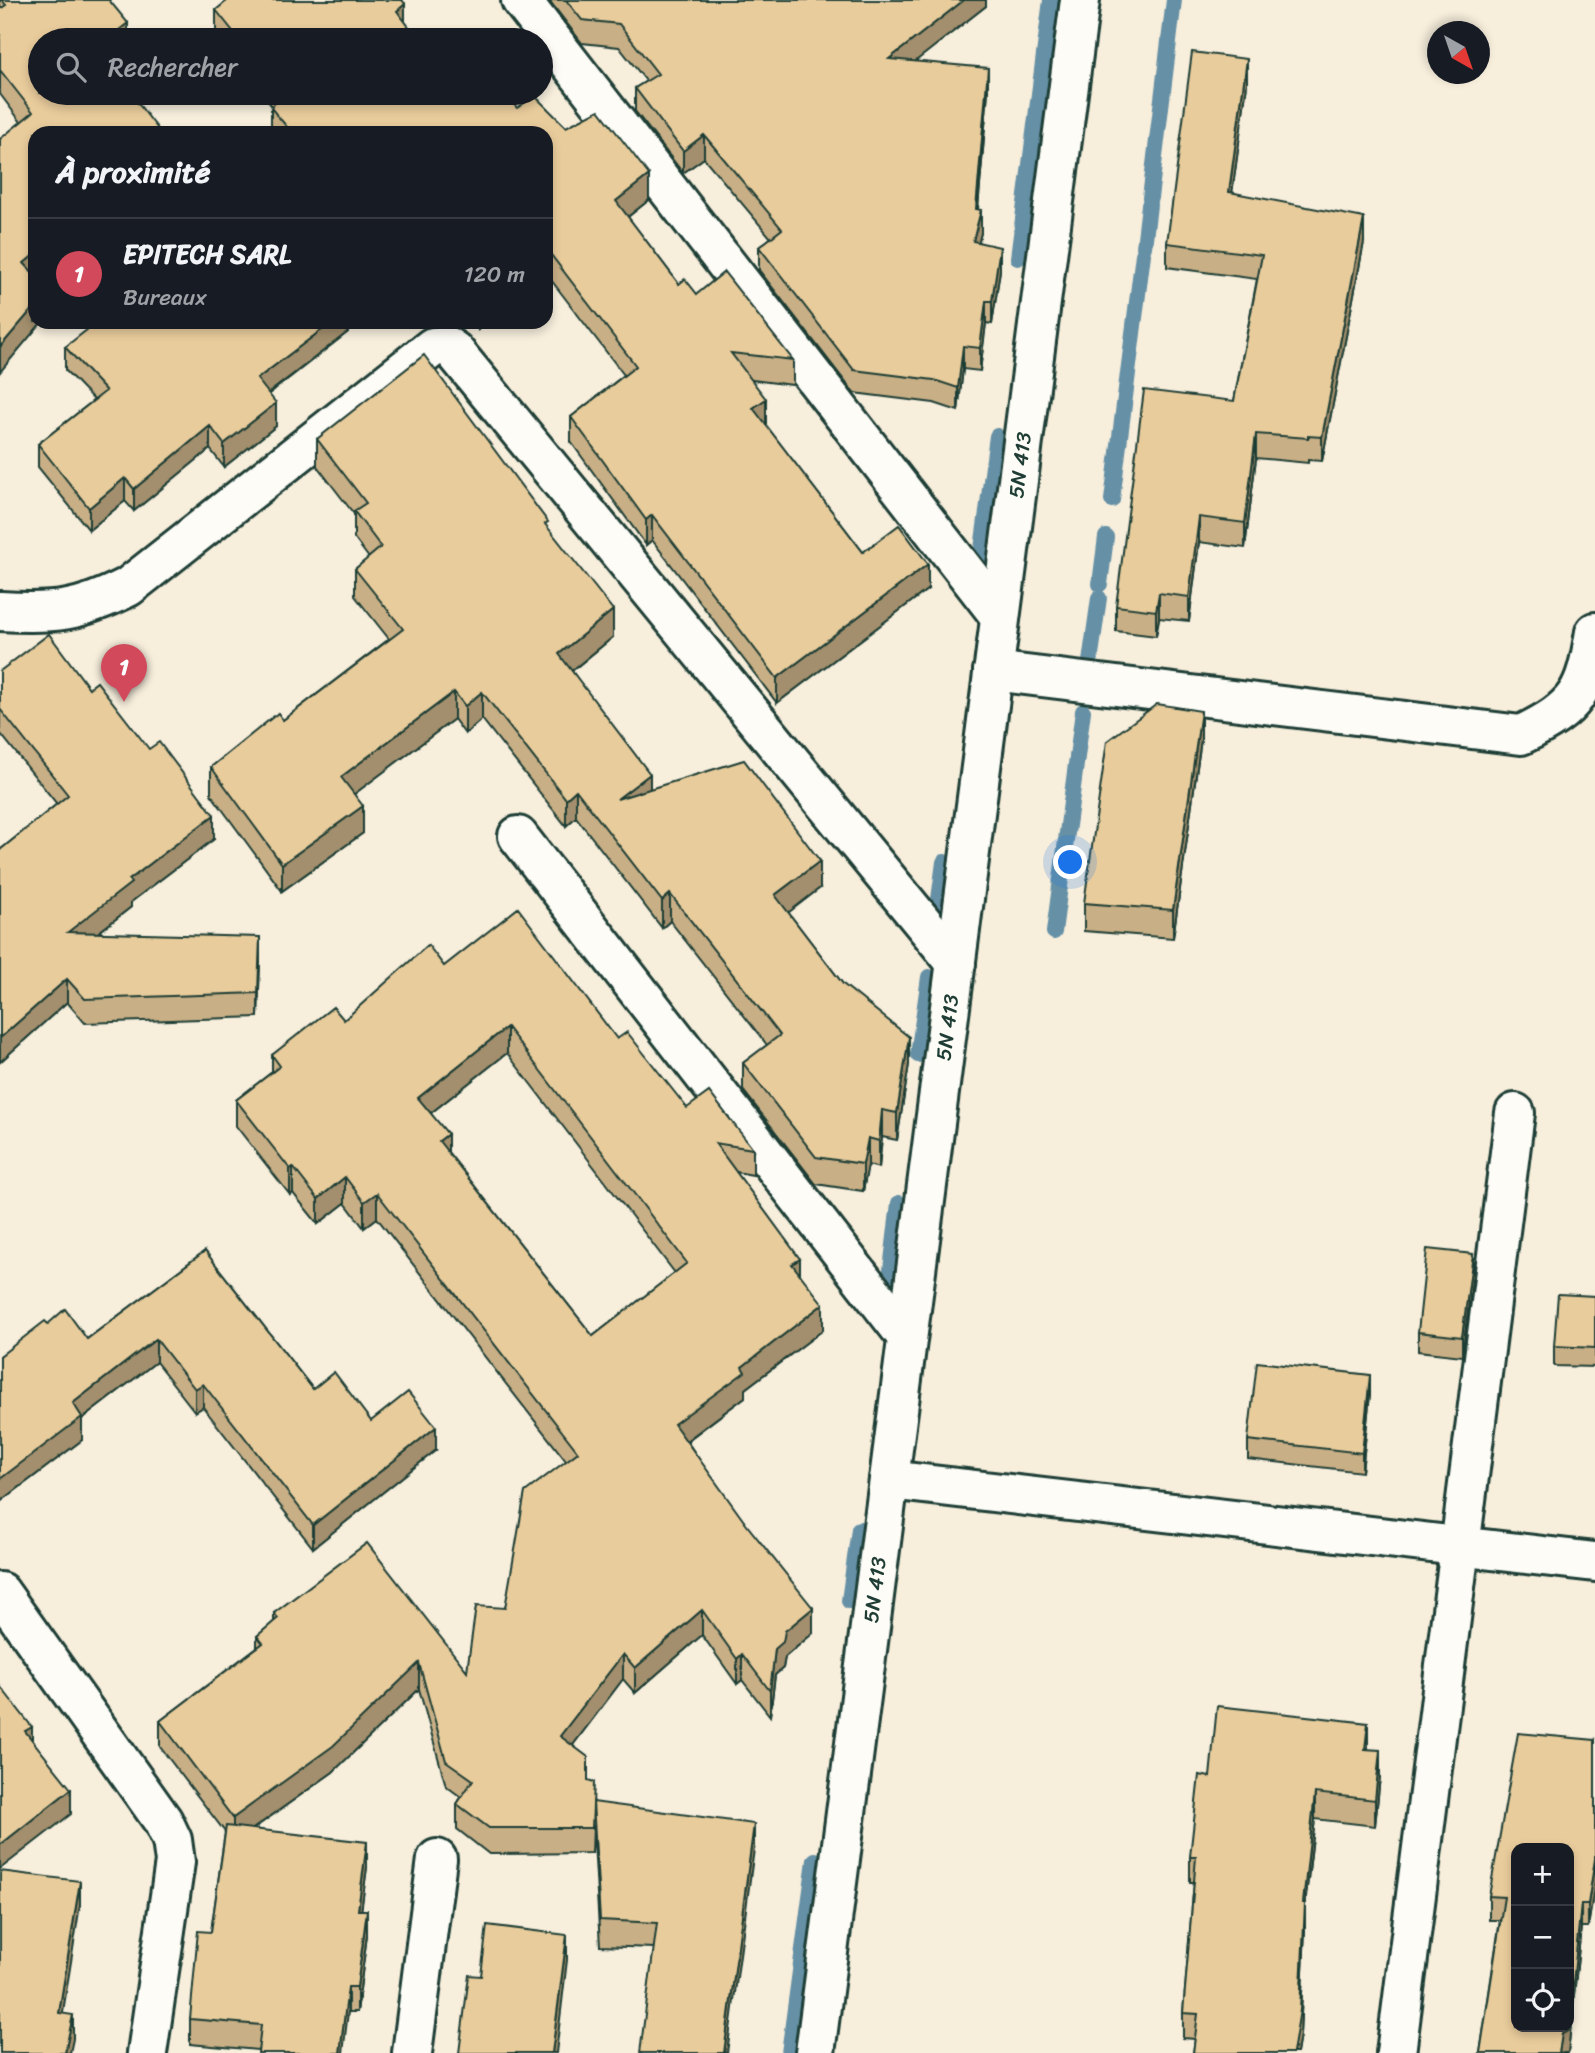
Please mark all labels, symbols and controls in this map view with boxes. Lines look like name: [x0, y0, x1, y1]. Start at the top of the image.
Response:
north arrow: [1427, 21, 1490, 84]
search box: [28, 28, 553, 105]
text: Rechercher: [108, 44, 238, 90]
icon: search: [52, 48, 90, 86]
text: À proximité: [56, 145, 210, 199]
text: EPITECH SARL: [123, 231, 291, 277]
text: 1: [74, 254, 84, 295]
text: 120 m: [464, 254, 525, 295]
text: Bureaux: [123, 277, 207, 318]
street label: 5N 413: [997, 429, 1043, 501]
pin: 1: [101, 644, 147, 702]
your location: [1053, 845, 1087, 879]
street label: 5N 413: [924, 992, 971, 1063]
street label: 5N 413: [852, 1554, 898, 1625]
map controls: [1511, 1843, 1574, 2032]
button: +: [1511, 1843, 1574, 1906]
button: −: [1511, 1906, 1574, 1969]
button: locate: [1511, 1969, 1574, 2032]

